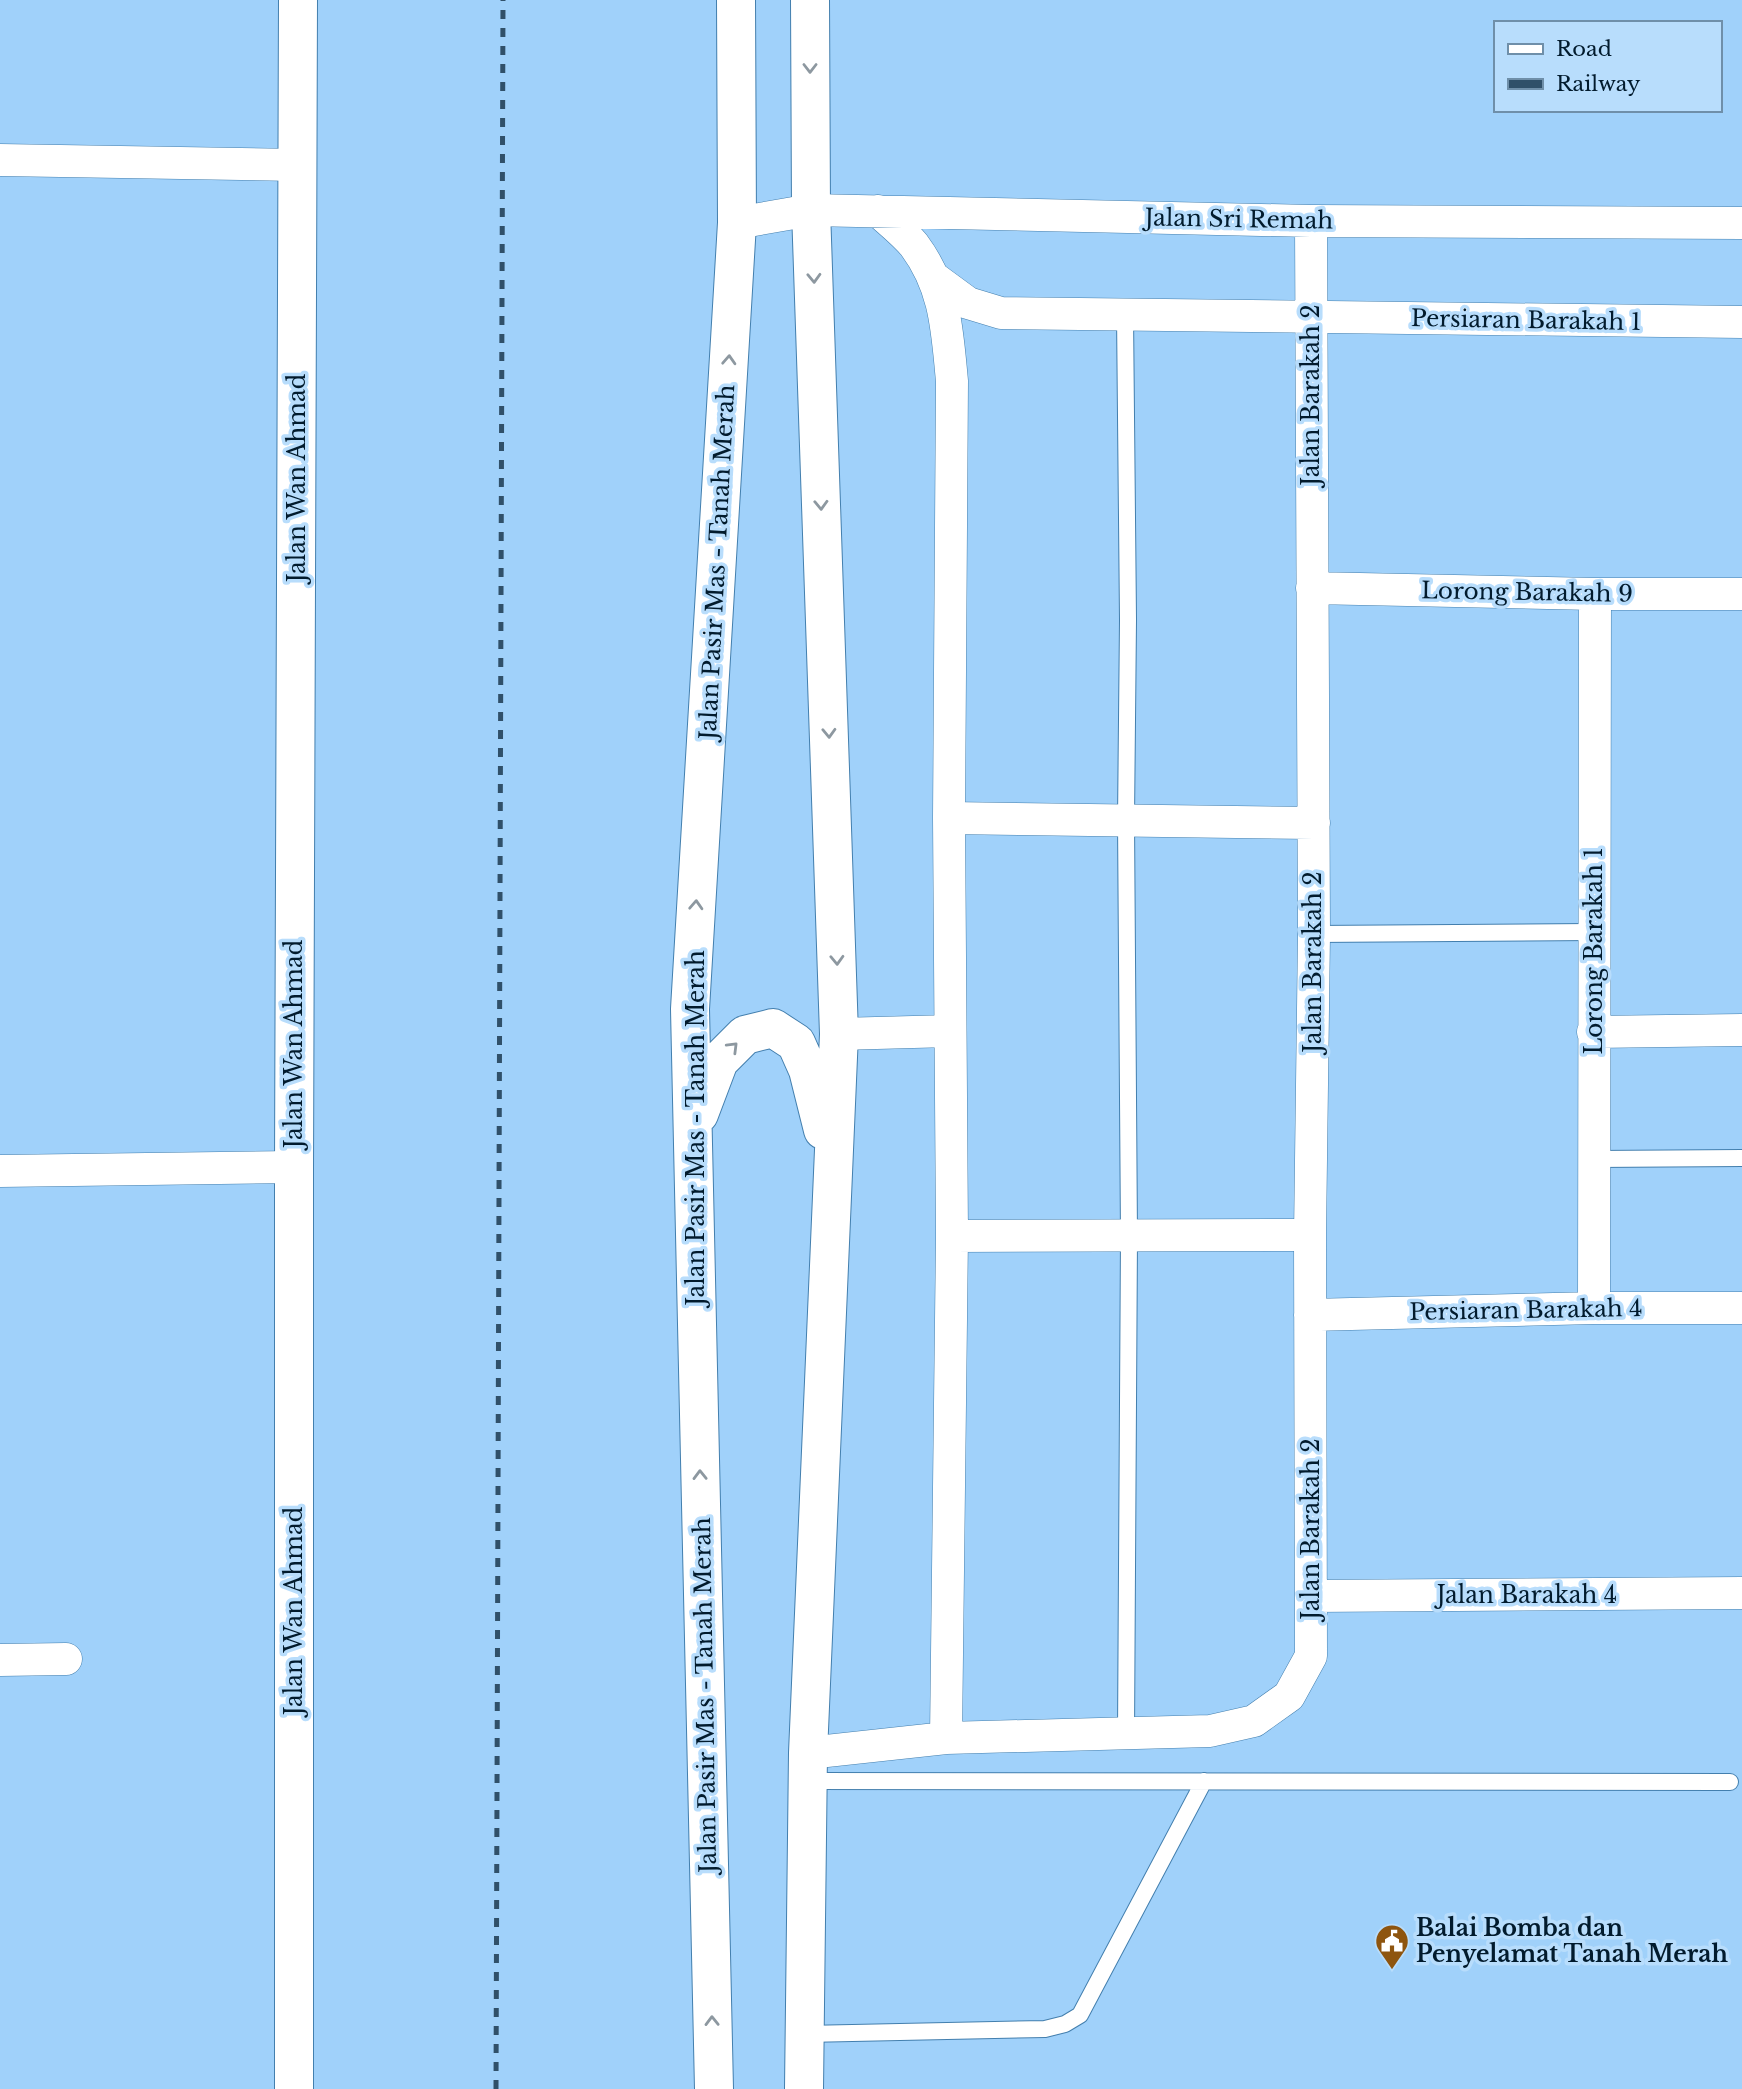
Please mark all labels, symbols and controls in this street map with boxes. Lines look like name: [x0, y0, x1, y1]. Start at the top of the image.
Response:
legend: [1494, 21, 1721, 112]
text: Road: [1556, 36, 1612, 62]
one-way arrow: [802, 63, 818, 74]
text: Railway: [1556, 71, 1641, 97]
street label: Jalan Sri Remah: [1142, 203, 1334, 235]
one-way arrow: [806, 273, 821, 284]
street label: Jalan Barakah 2: [1297, 304, 1325, 489]
street label: Persiaran Barakah 1: [1411, 304, 1641, 336]
one-way arrow: [721, 354, 736, 365]
street label: Jalan Wan Ahmad: [283, 374, 311, 585]
street label: Jalan Pasir Mas - Tanah Merah: [694, 384, 740, 743]
one-way arrow: [814, 500, 829, 511]
street label: Lorong Barakah 9: [1421, 576, 1633, 608]
one-way arrow: [821, 728, 837, 738]
street label: Lorong Barakah 1: [1580, 847, 1608, 1055]
street label: Jalan Barakah 2: [1299, 871, 1327, 1056]
one-way arrow: [689, 899, 704, 910]
street label: Jalan Wan Ahmad: [280, 940, 308, 1151]
street label: Jalan Pasir Mas - Tanah Merah: [682, 950, 710, 1309]
one-way arrow: [829, 955, 844, 966]
one-way arrow: [725, 1042, 738, 1055]
street label: Persiaran Barakah 4: [1409, 1294, 1643, 1326]
street label: Jalan Barakah 2: [1297, 1438, 1325, 1623]
one-way arrow: [692, 1469, 708, 1480]
street label: Jalan Wan Ahmad: [280, 1507, 308, 1718]
street label: Jalan Pasir Mas - Tanah Merah: [688, 1517, 722, 1876]
street label: Jalan Barakah 4: [1434, 1581, 1617, 1609]
place label: Balai Bomba dan Penyelamat Tanah Merah: [1416, 1914, 1728, 1968]
public building icon: Balai Bomba dan Penyelamat Tanah Merah: [1373, 1922, 1411, 1971]
one-way arrow: [704, 2015, 720, 2026]

